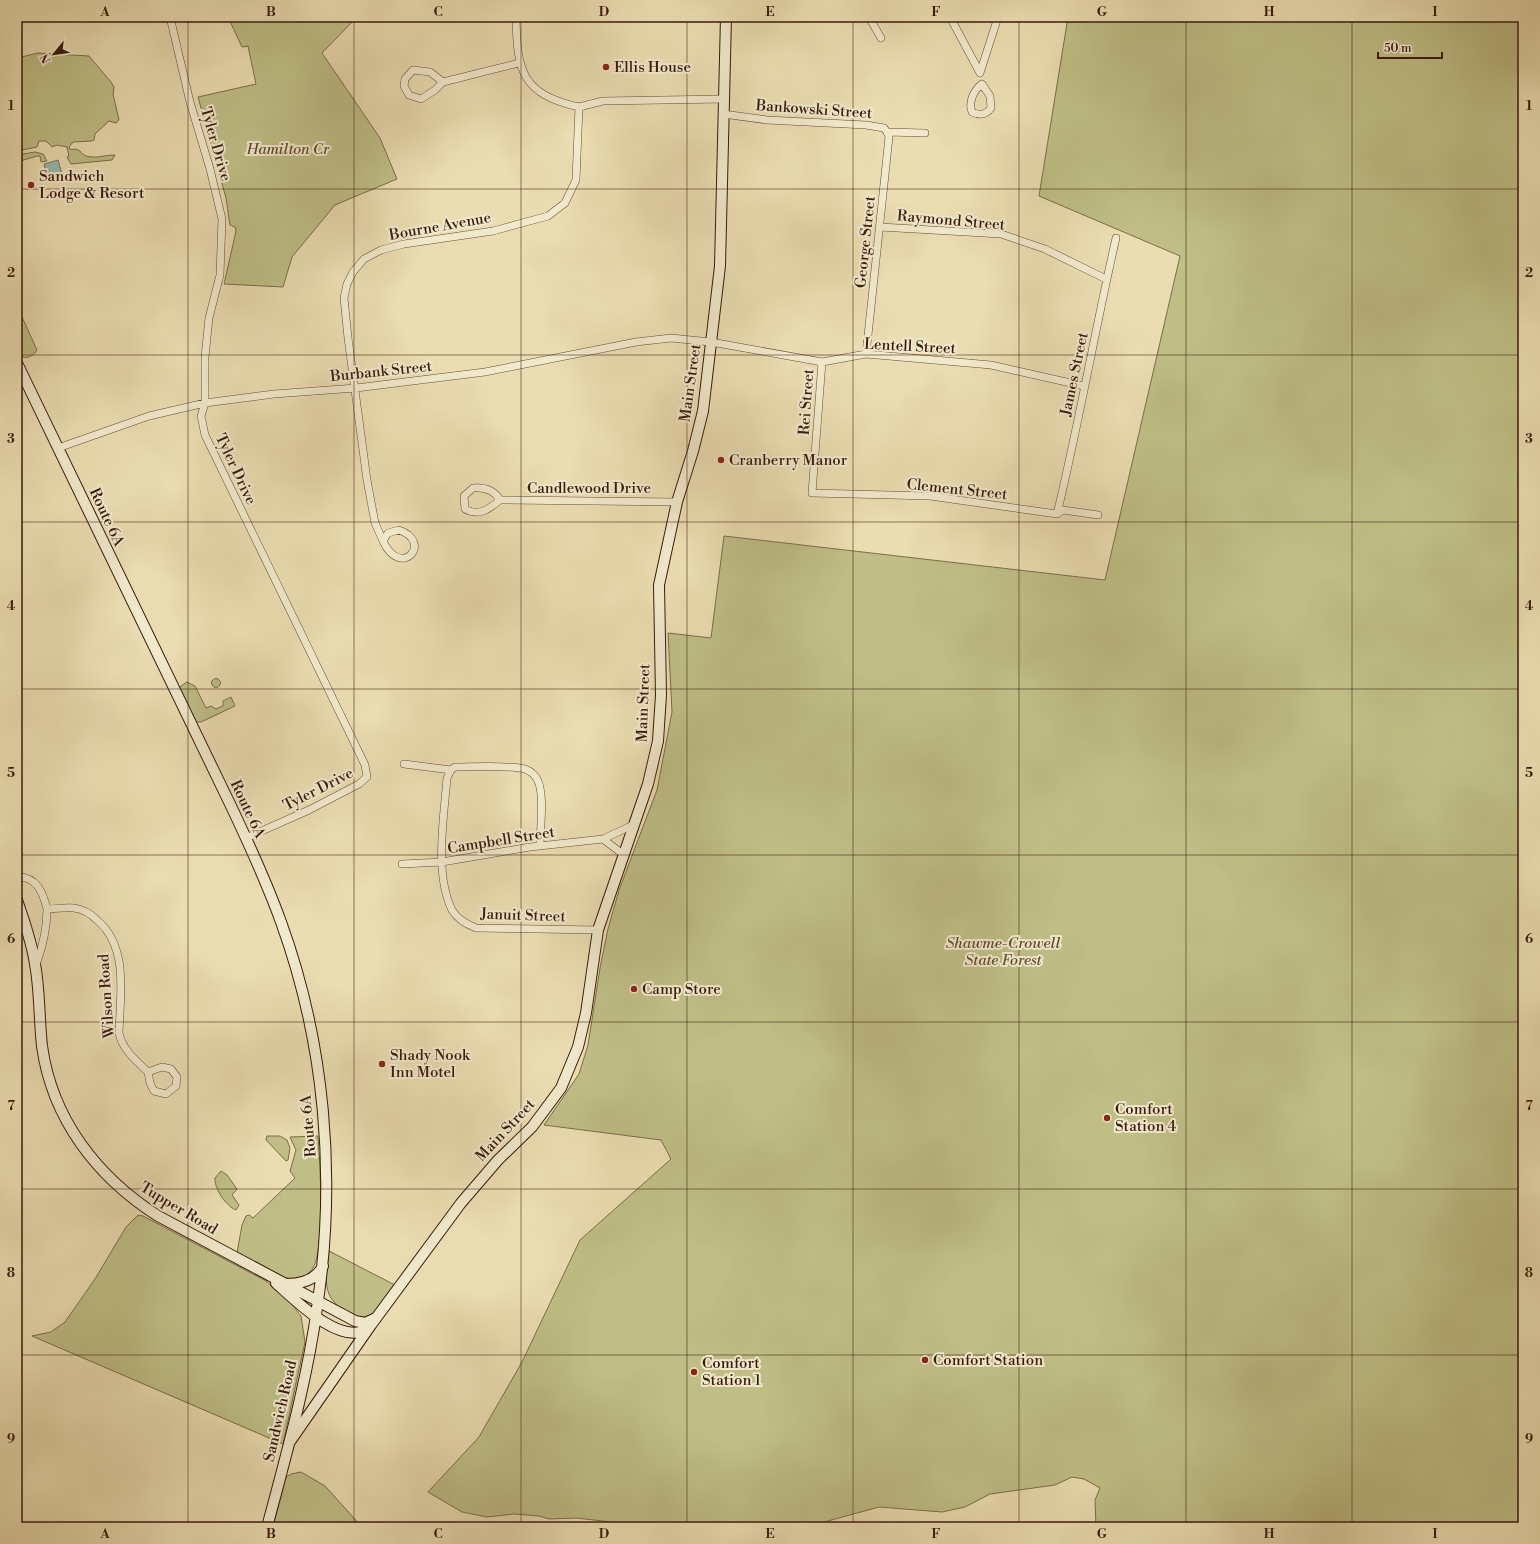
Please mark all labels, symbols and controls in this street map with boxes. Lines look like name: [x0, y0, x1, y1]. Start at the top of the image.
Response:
text: A: [99, 4, 110, 20]
text: B: [266, 4, 276, 20]
text: C: [433, 4, 443, 20]
text: D: [599, 4, 609, 20]
text: E: [765, 4, 775, 20]
text: F: [931, 4, 941, 20]
text: G: [1097, 4, 1108, 20]
text: H: [1264, 4, 1275, 20]
text: I: [1432, 4, 1438, 20]
north arrow: [34, 34, 74, 74]
scale bar: [1378, 34, 1442, 60]
text: 50 m: [1384, 41, 1412, 56]
text: N: [38, 51, 54, 66]
place label: Ellis House: [614, 58, 691, 77]
marker: Ellis House: [601, 62, 611, 72]
street label: Bankowski Street: [754, 96, 873, 123]
text: 1: [8, 98, 15, 114]
text: 1: [1526, 98, 1533, 114]
street label: Tyler Drive: [196, 105, 235, 183]
park label: Hamilton Cr: [246, 140, 330, 159]
place label: Sandwich Lodge & Resort: [39, 167, 145, 203]
marker: Sandwich Lodge & Resort: [26, 180, 36, 190]
street label: George Street: [851, 194, 880, 289]
street label: Raymond Street: [896, 206, 1006, 235]
street label: Bourne Avenue: [387, 208, 493, 245]
text: 2: [7, 265, 15, 281]
text: 2: [1525, 265, 1533, 281]
street label: James Street: [1056, 330, 1093, 419]
street label: Lentell Street: [864, 335, 957, 358]
street label: Main Street: [676, 342, 705, 423]
street label: Burbank Street: [328, 357, 434, 386]
street label: Rei Street: [795, 367, 818, 436]
text: 3: [7, 431, 15, 447]
street label: Tyler Drive: [211, 431, 260, 508]
text: 3: [1525, 431, 1533, 447]
place label: Cranberry Manor: [729, 451, 848, 470]
marker: Cranberry Manor: [716, 455, 726, 465]
street label: Clement Street: [906, 475, 1009, 504]
street label: Candlewood Drive: [527, 479, 651, 498]
street label: Route 6A: [85, 485, 129, 550]
text: 4: [7, 598, 16, 614]
text: 4: [1525, 598, 1534, 614]
street label: Main Street: [633, 663, 654, 743]
street label: Tyler Drive: [280, 764, 357, 815]
text: 5: [7, 765, 15, 781]
text: 5: [1525, 765, 1533, 781]
street label: Route 6A: [226, 777, 270, 842]
street label: Campbell Street: [446, 823, 557, 858]
street label: Januit Street: [479, 904, 567, 927]
text: 6: [7, 931, 15, 947]
text: 6: [1525, 931, 1533, 947]
park label: Shawme-Crowell State Forest: [946, 934, 1060, 970]
street label: Wilson Road: [94, 953, 119, 1040]
place label: Camp Store: [642, 980, 721, 999]
marker: Camp Store: [629, 984, 639, 994]
place label: Shady Nook Inn Motel: [390, 1046, 471, 1082]
marker: Shady Nook Inn Motel: [377, 1059, 387, 1069]
street label: Route 6A: [296, 1093, 321, 1158]
street label: Main Street: [472, 1095, 540, 1166]
text: 7: [7, 1098, 15, 1114]
text: 7: [1525, 1098, 1533, 1114]
place label: Comfort Station 4: [1115, 1100, 1176, 1136]
marker: Comfort Station 4: [1102, 1113, 1112, 1123]
street label: Tupper Road: [137, 1178, 221, 1239]
text: 8: [7, 1265, 15, 1281]
text: 8: [1525, 1265, 1533, 1281]
place label: Comfort Station: [933, 1351, 1043, 1370]
place label: Comfort Station 1: [702, 1354, 761, 1390]
marker: Comfort Station: [920, 1355, 930, 1365]
street label: Sandwich Road: [260, 1358, 301, 1464]
marker: Comfort Station 1: [689, 1367, 699, 1377]
text: 9: [7, 1431, 15, 1447]
text: 9: [1525, 1431, 1533, 1447]
text: A: [99, 1526, 110, 1542]
text: B: [266, 1526, 276, 1542]
text: C: [433, 1526, 443, 1542]
text: D: [599, 1526, 609, 1542]
text: E: [765, 1526, 775, 1542]
text: F: [931, 1526, 941, 1542]
text: G: [1097, 1526, 1108, 1542]
text: H: [1264, 1526, 1275, 1542]
text: I: [1432, 1526, 1438, 1542]

